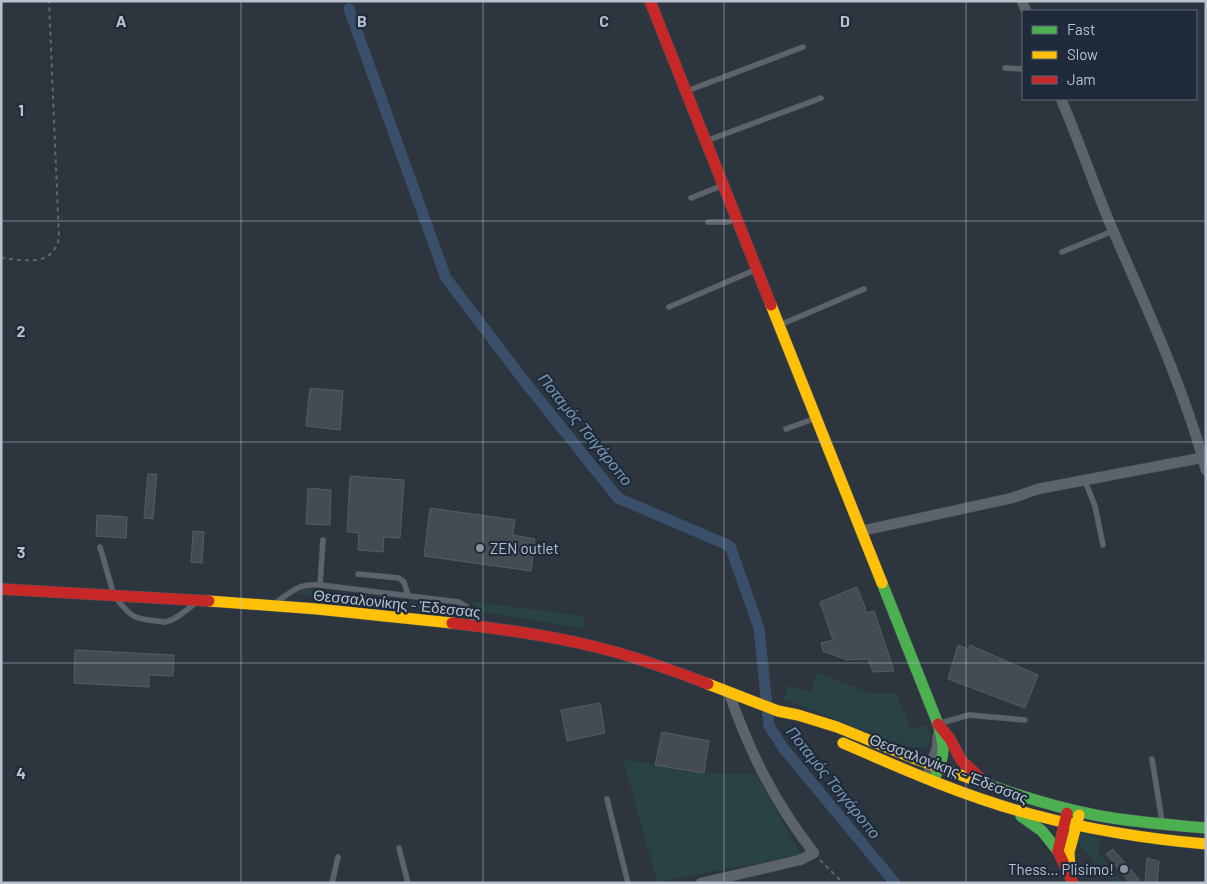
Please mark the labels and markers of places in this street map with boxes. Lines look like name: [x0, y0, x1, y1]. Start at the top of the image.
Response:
place label: ZEN outlet: [490, 539, 559, 557]
marker: ZEN outlet: [474, 542, 486, 554]
place label: Thess… Plisimo!: [1008, 860, 1114, 878]
marker: Thess… Plisimo!: [1118, 863, 1130, 875]

